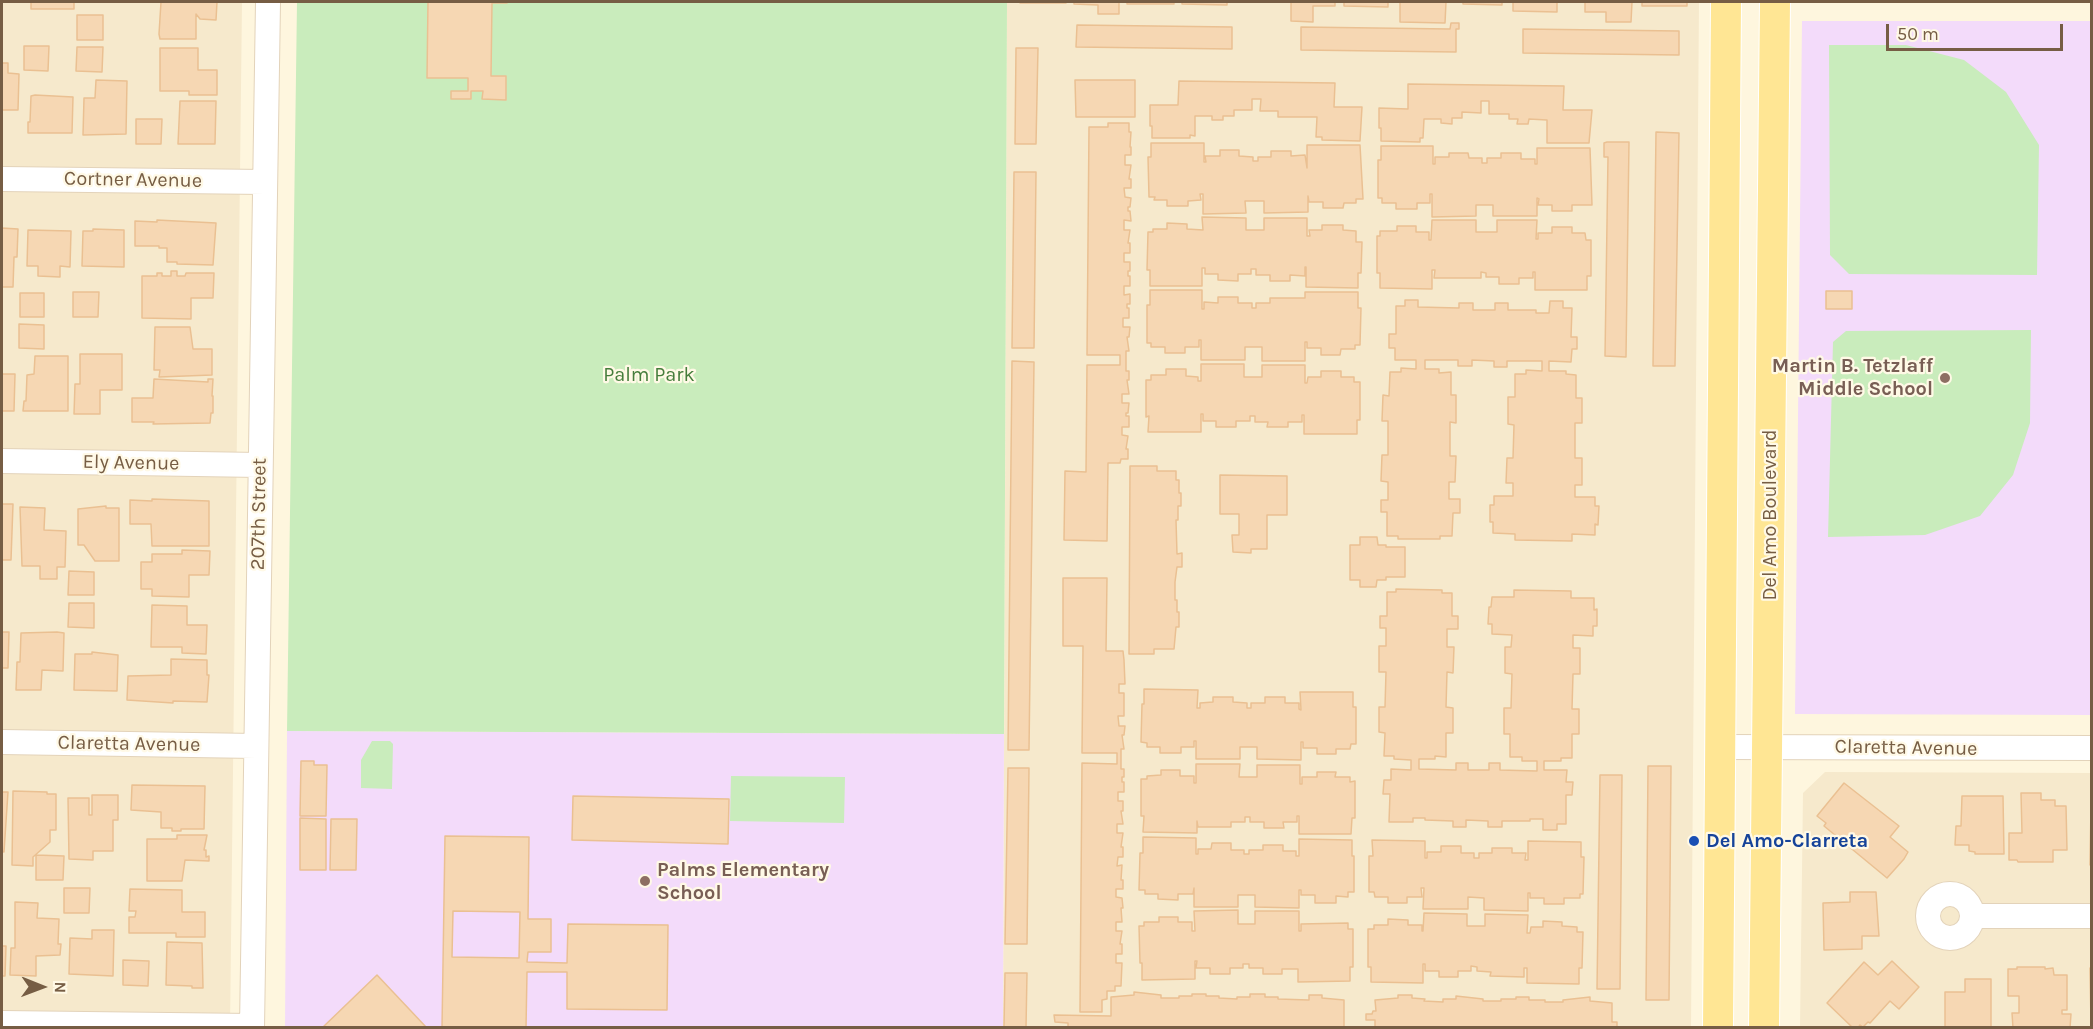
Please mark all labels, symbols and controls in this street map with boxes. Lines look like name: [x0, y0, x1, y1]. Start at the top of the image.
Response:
scale bar: [1889, 12, 2066, 50]
text: 50 m: [1897, 23, 1939, 45]
street label: Cortner Avenue: [64, 167, 202, 193]
place label: Martin B. Tetzlaff Middle School: [1772, 354, 1933, 401]
park label: Palm Park: [603, 363, 695, 387]
marker: Martin B. Tetzlaff Middle School: [1938, 371, 1952, 385]
street label: Del Amo Boulevard: [1758, 429, 1782, 601]
street label: Ely Avenue: [82, 450, 180, 476]
street label: 207th Street: [246, 458, 272, 570]
street label: Claretta Avenue: [57, 731, 201, 757]
street label: Claretta Avenue: [1834, 735, 1978, 761]
place label: Del Amo-Clarreta: [1706, 829, 1868, 853]
marker: Del Amo-Clarreta: [1687, 834, 1701, 848]
place label: Palms Elementary School: [657, 858, 829, 905]
marker: Palms Elementary School: [638, 874, 652, 888]
north arrow: [12, 957, 72, 1017]
text: N: [51, 981, 70, 993]

